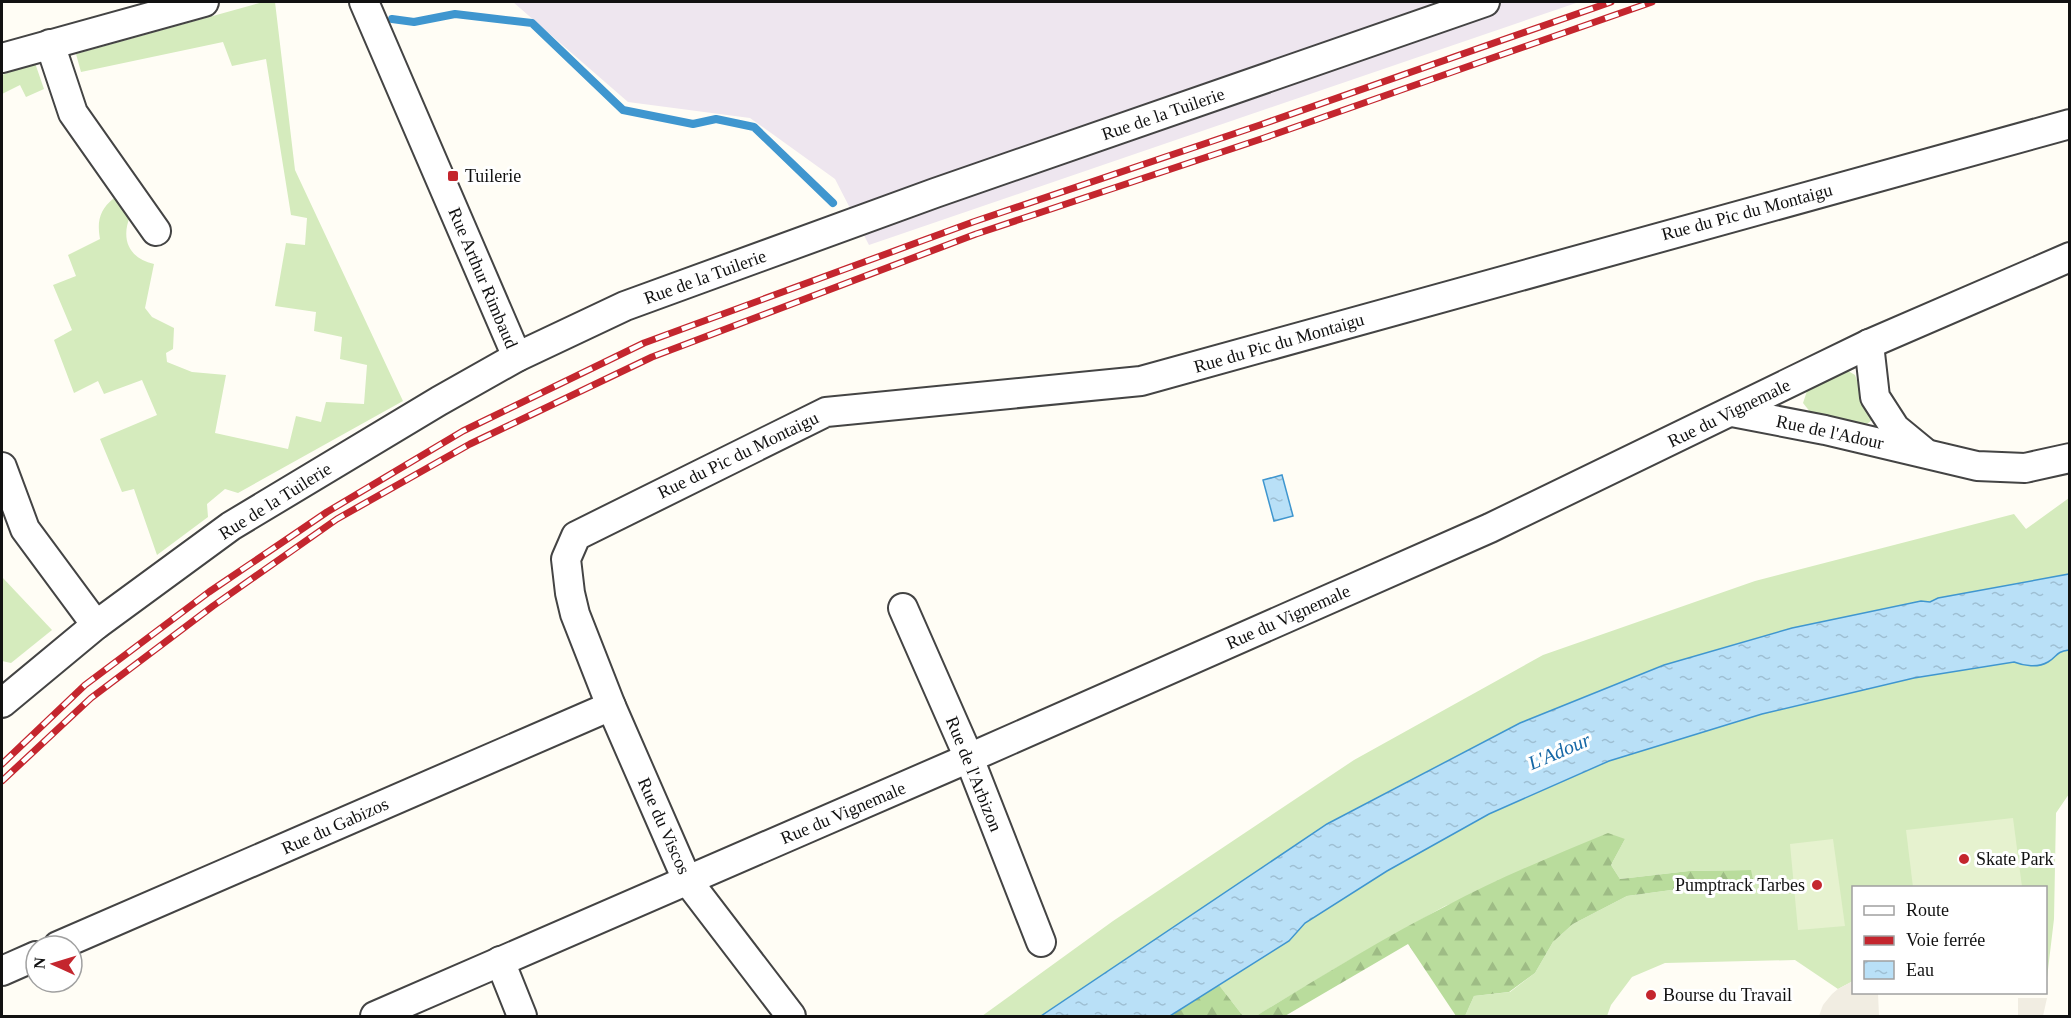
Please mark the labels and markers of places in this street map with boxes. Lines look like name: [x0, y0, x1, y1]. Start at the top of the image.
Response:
place label: Tuilerie: [465, 166, 521, 186]
marker: Tuilerie: [446, 169, 460, 183]
place label: Skate Park: [1976, 849, 2053, 869]
marker: Skate Park: [1957, 852, 1971, 866]
place label: Pumptrack Tarbes: [1675, 875, 1805, 895]
marker: Pumptrack Tarbes: [1810, 878, 1824, 892]
place label: Bourse du Travail: [1663, 985, 1792, 1005]
marker: Bourse du Travail: [1644, 988, 1658, 1002]

